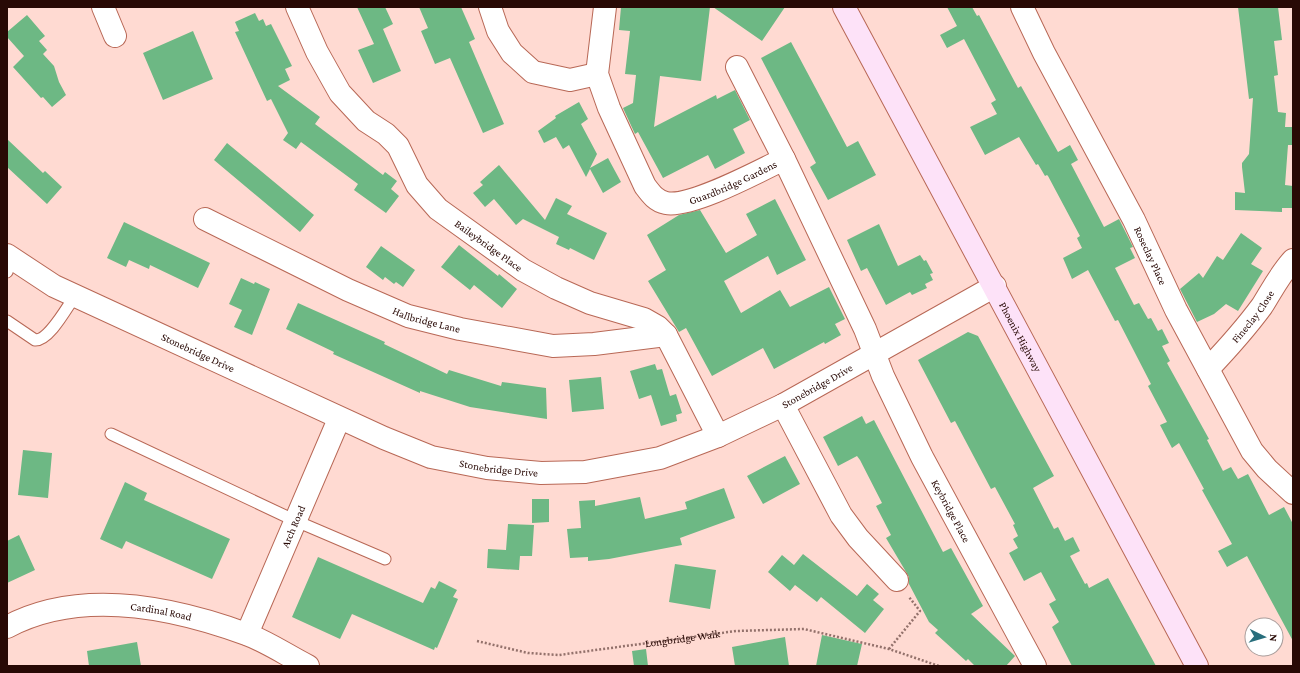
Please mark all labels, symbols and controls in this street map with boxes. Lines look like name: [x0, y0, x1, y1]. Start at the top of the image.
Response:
street label: Guardbridge Gardens: [688, 158, 779, 206]
street label: Baileybridge Place: [453, 217, 525, 274]
street label: Roseclay Place: [1132, 224, 1169, 287]
street label: Fineclay Close: [1229, 288, 1276, 345]
street label: Phoenix Highway: [997, 300, 1045, 375]
street label: Hallbridge Lane: [391, 304, 462, 335]
street label: Stonebridge Drive: [160, 330, 237, 374]
street label: Stonebridge Drive: [780, 361, 855, 411]
street label: Stonebridge Drive: [458, 457, 539, 479]
street label: Keybridge Place: [929, 477, 973, 544]
street label: Arch Road: [279, 503, 307, 549]
street label: Cardinal Road: [130, 600, 193, 623]
north arrow: [1244, 617, 1284, 657]
street label: Longbridge Walk: [644, 627, 721, 649]
text: N: [1268, 634, 1280, 643]

